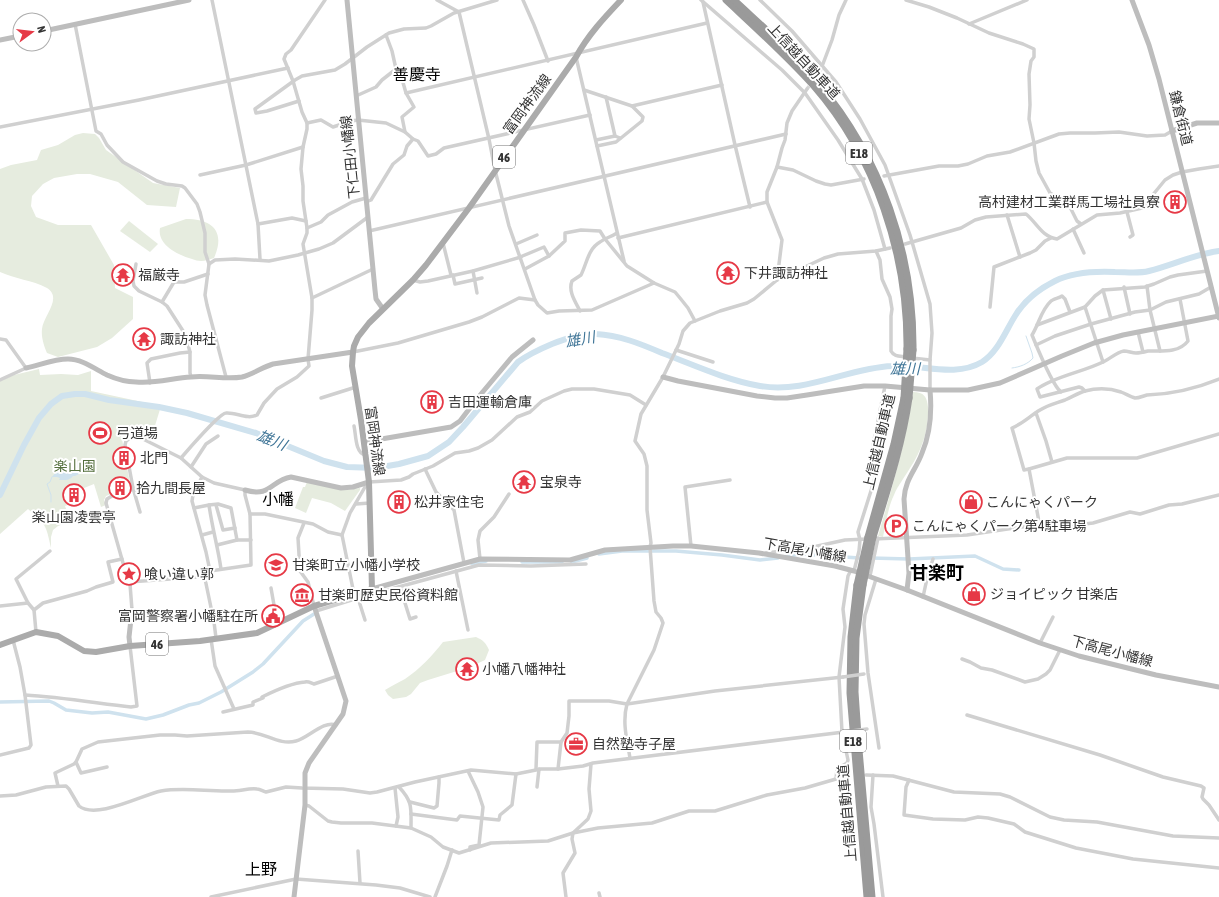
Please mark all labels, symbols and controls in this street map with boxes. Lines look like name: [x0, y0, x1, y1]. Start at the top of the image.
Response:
north arrow: [12, 12, 52, 52]
street label: 上信越自動車道: [765, 20, 843, 102]
text: N: [35, 25, 48, 34]
district label: 善慶寺: [393, 65, 441, 83]
street label: 富岡神流線: [500, 71, 554, 137]
street label: 鎌倉街道: [1166, 89, 1196, 147]
street label: 下仁田小幡線: [338, 114, 362, 200]
road number: E18: [846, 142, 872, 164]
road number: 46: [493, 146, 515, 168]
building icon: 高村建材工業群馬工場社員寮: [1162, 189, 1188, 215]
place label: 高村建材工業群馬工場社員寮: [978, 194, 1160, 210]
temple icon: 下井諏訪神社: [715, 260, 741, 286]
temple icon: 福厳寺: [110, 262, 136, 288]
place label: 下井諏訪神社: [744, 265, 828, 281]
place label: 福厳寺: [138, 267, 180, 283]
temple icon: 諏訪神社: [131, 326, 157, 352]
water label: 雄川: [564, 328, 598, 350]
place label: 諏訪神社: [160, 331, 216, 347]
water label: 雄川: [890, 360, 922, 377]
building icon: 吉田運輸倉庫: [419, 389, 445, 415]
street label: 上信越自動車道: [860, 392, 898, 492]
place label: 吉田運輸倉庫: [448, 394, 532, 410]
street label: 富岡神流線: [362, 405, 388, 477]
sports icon: 弓道場: [87, 420, 113, 446]
place label: 弓道場: [116, 425, 158, 441]
water label: 雄川: [255, 426, 291, 454]
building icon: 北門: [111, 445, 137, 471]
place label: 北門: [140, 450, 168, 466]
park label: 楽山園: [54, 458, 96, 474]
temple icon: 宝泉寺: [511, 469, 537, 495]
place label: 宝泉寺: [540, 474, 582, 490]
building icon: 拾九間長屋: [107, 475, 133, 501]
place label: 拾九間長屋: [136, 480, 206, 496]
building icon: 楽山園凌雲亭: [61, 482, 87, 508]
building icon: 松井家住宅: [386, 489, 412, 515]
shop icon: こんにゃくパーク: [958, 489, 984, 515]
district label: 小幡: [262, 490, 294, 508]
place label: 松井家住宅: [414, 494, 484, 510]
place label: こんにゃくパーク: [986, 494, 1098, 510]
place label: 楽山園凌雲亭: [32, 509, 116, 525]
parking icon: こんにゃくパーク第4駐車場: [883, 513, 909, 539]
place label: こんにゃくパーク第4駐車場: [912, 518, 1087, 534]
street label: 下高尾小幡線: [762, 535, 848, 565]
school or university icon: 甘楽町立 小幡小学校: [263, 552, 289, 578]
place label: 甘楽町立 小幡小学校: [292, 557, 420, 573]
place icon: 喰い違い郭: [116, 561, 142, 587]
district label: 甘楽町: [910, 562, 964, 583]
place label: 喰い違い郭: [144, 566, 214, 582]
shop icon: ジョイピック 甘楽店: [961, 581, 987, 607]
museum icon: 甘楽町歴史民俗資料館: [289, 582, 315, 608]
place label: ジョイピック 甘楽店: [990, 586, 1118, 602]
place label: 甘楽町歴史民俗資料館: [318, 587, 458, 603]
public building icon: 富岡警察署小幡駐在所: [260, 603, 286, 629]
place label: 富岡警察署小幡駐在所: [118, 608, 258, 624]
street label: 下高尾小幡線: [1069, 632, 1155, 670]
road number: 46: [146, 633, 168, 655]
temple icon: 小幡八幡神社: [454, 656, 480, 682]
place label: 小幡八幡神社: [482, 661, 566, 677]
road number: E18: [840, 730, 866, 752]
office icon: 自然塾寺子屋: [563, 731, 589, 757]
place label: 自然塾寺子屋: [592, 736, 676, 752]
street label: 上信越自動車道: [835, 763, 859, 863]
district label: 上野: [245, 860, 277, 878]

